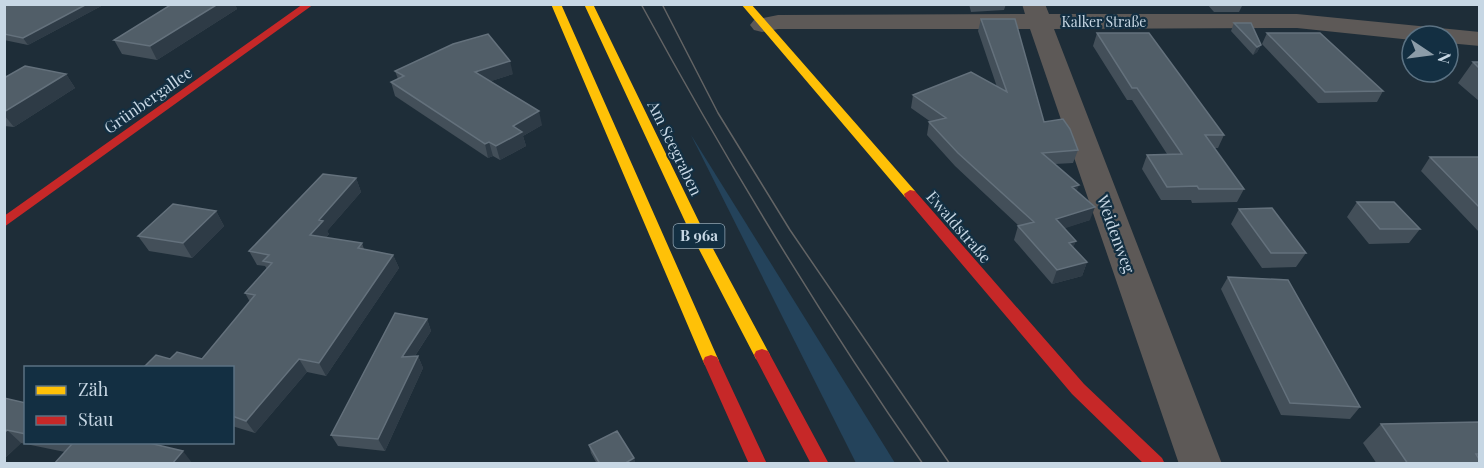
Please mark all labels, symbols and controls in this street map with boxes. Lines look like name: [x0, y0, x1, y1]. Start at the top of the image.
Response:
street label: Kalker Straße: [1062, 12, 1146, 31]
north arrow: [1400, 24, 1460, 84]
text: N: [1433, 49, 1457, 66]
street label: Grünbergallee: [100, 61, 196, 138]
street label: Am Seegraben: [643, 96, 708, 199]
street label: Ewaldstraße: [922, 186, 996, 267]
street label: Weidenweg: [1092, 191, 1140, 276]
road number: B 96a: [674, 224, 724, 248]
legend: [24, 366, 234, 444]
text: Zäh: [78, 377, 109, 401]
text: Stau: [78, 407, 114, 431]

